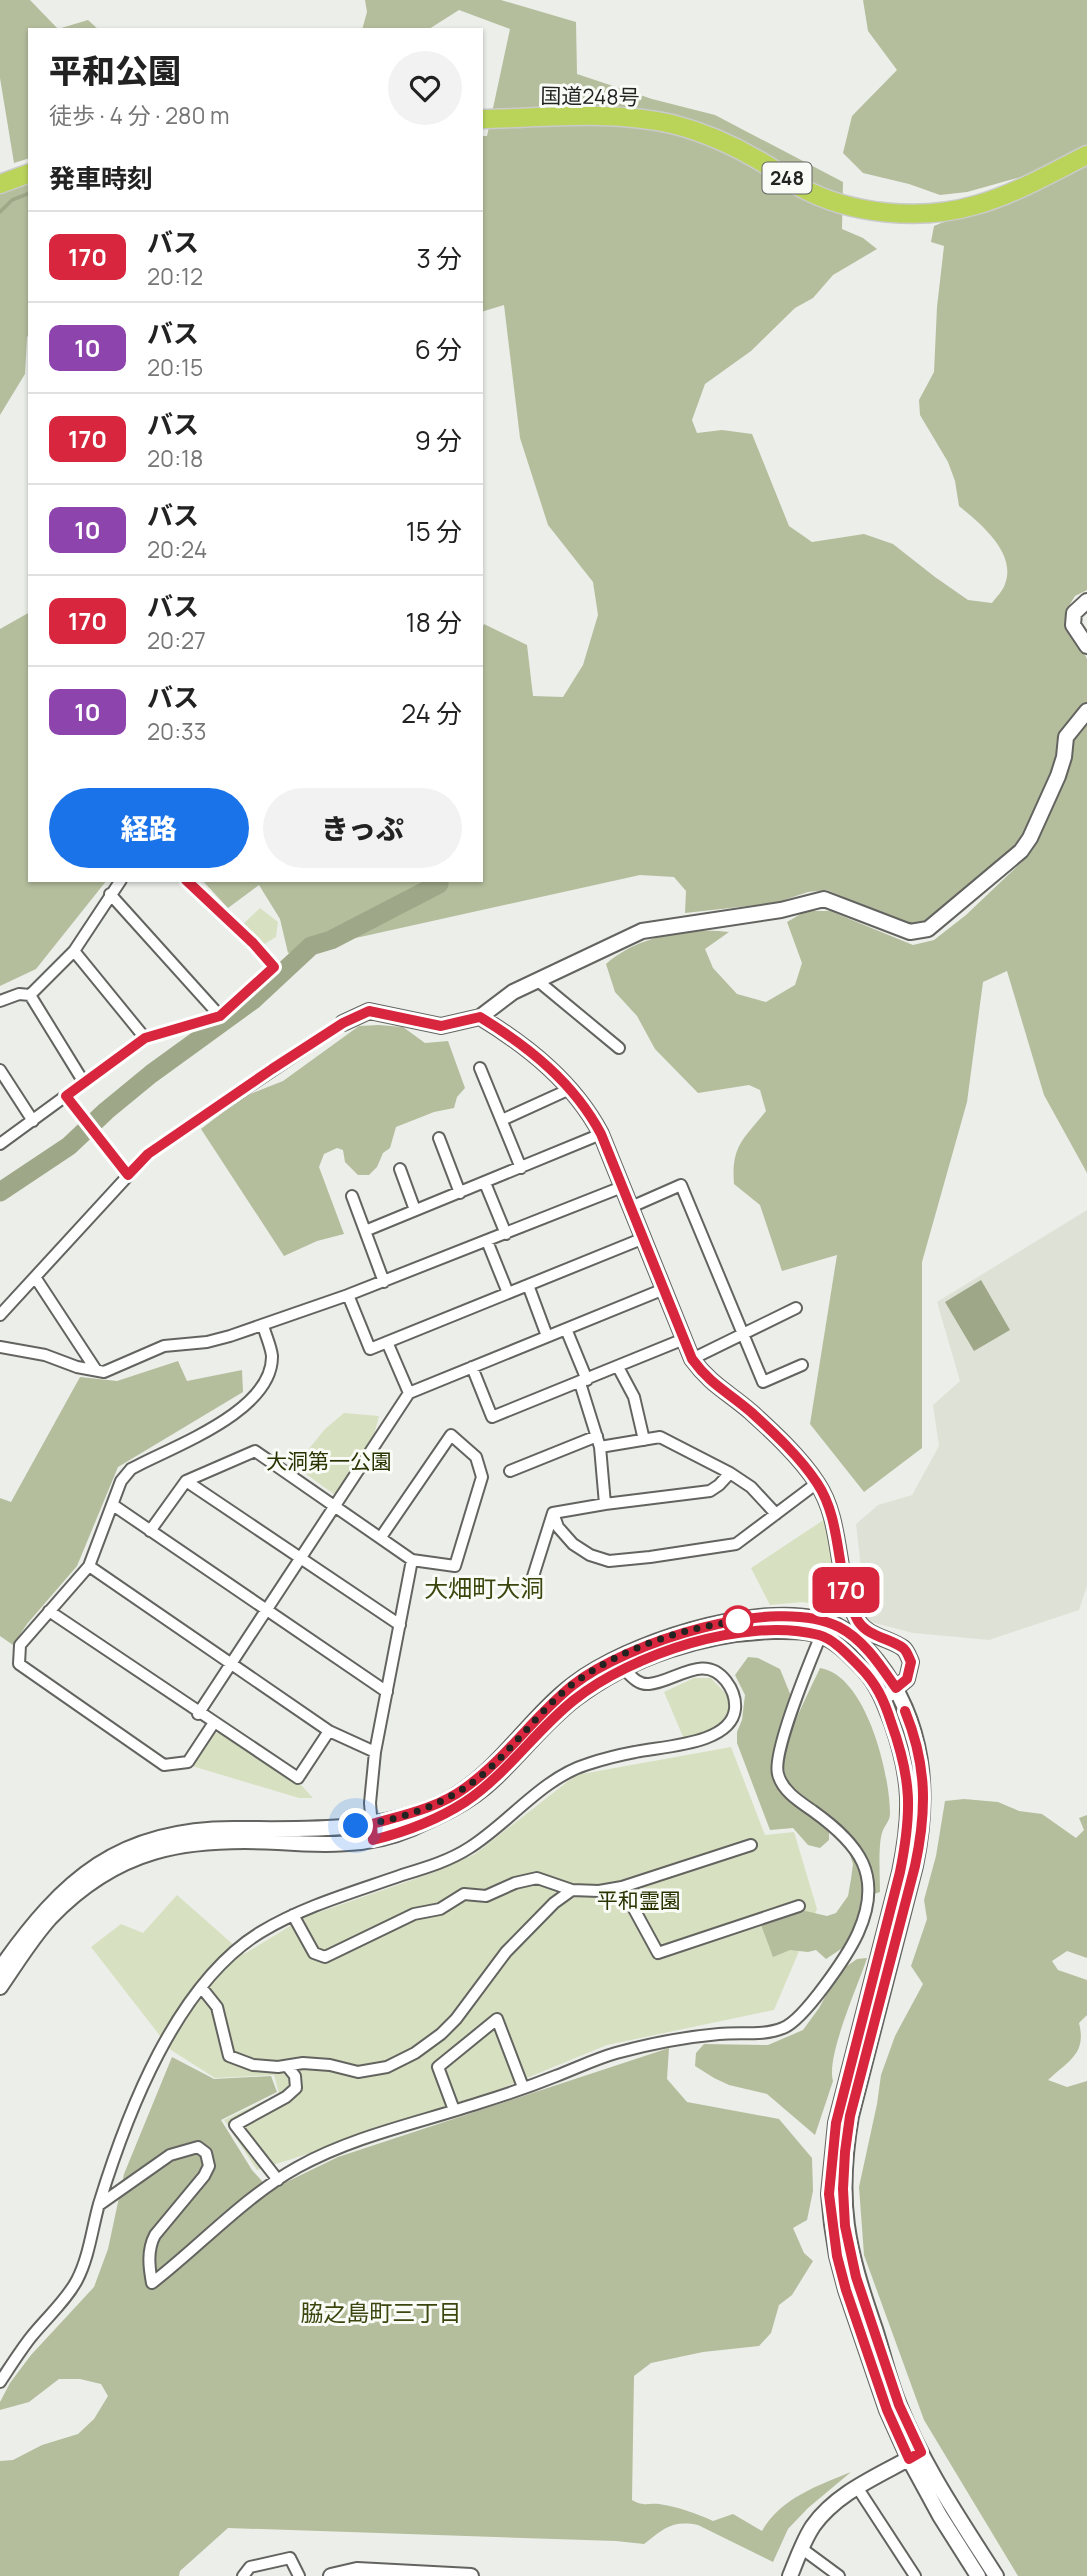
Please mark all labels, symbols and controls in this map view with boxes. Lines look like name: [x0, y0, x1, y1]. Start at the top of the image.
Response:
text: 平和公園: [49, 48, 181, 93]
button: heart: [388, 51, 462, 125]
street label: 国道248号: [540, 81, 640, 111]
text: 徒歩 · 4 分 · 280 m: [49, 99, 230, 131]
text: 発車時刻: [49, 160, 153, 196]
road number: 248: [762, 162, 812, 194]
text: バス: [147, 224, 199, 260]
text: 170: [68, 240, 107, 273]
text: 3 分: [416, 240, 462, 276]
text: 20:12: [147, 260, 203, 292]
text: バス: [147, 315, 199, 351]
text: 10: [74, 331, 101, 364]
text: 6 分: [415, 331, 462, 367]
text: 20:15: [147, 351, 203, 383]
text: バス: [147, 406, 199, 442]
text: 170: [68, 422, 107, 455]
text: 9 分: [415, 422, 462, 458]
text: 20:18: [147, 442, 203, 474]
text: バス: [147, 497, 199, 533]
text: 10: [74, 513, 101, 546]
text: 15 分: [406, 513, 462, 549]
text: 20:24: [147, 533, 207, 565]
text: バス: [147, 588, 199, 624]
text: 170: [68, 604, 107, 637]
text: 18 分: [406, 604, 462, 640]
text: 20:27: [147, 624, 206, 656]
text: バス: [147, 679, 199, 715]
text: 10: [74, 695, 101, 728]
text: 24 分: [401, 695, 462, 731]
text: 20:33: [147, 715, 206, 747]
button: 経路: [49, 788, 249, 868]
button: きっぷ: [263, 788, 462, 868]
park label: 大洞第一公園: [266, 1447, 392, 1475]
line badge: 170: [806, 1567, 886, 1613]
district label: 大畑町大洞: [424, 1571, 544, 1604]
text: 170: [826, 1573, 866, 1606]
unlabelled marker: [723, 1606, 753, 1636]
your location: [338, 1808, 373, 1843]
park label: 平和霊園: [597, 1886, 681, 1914]
district label: 脇之島町三丁目: [301, 2296, 462, 2328]

